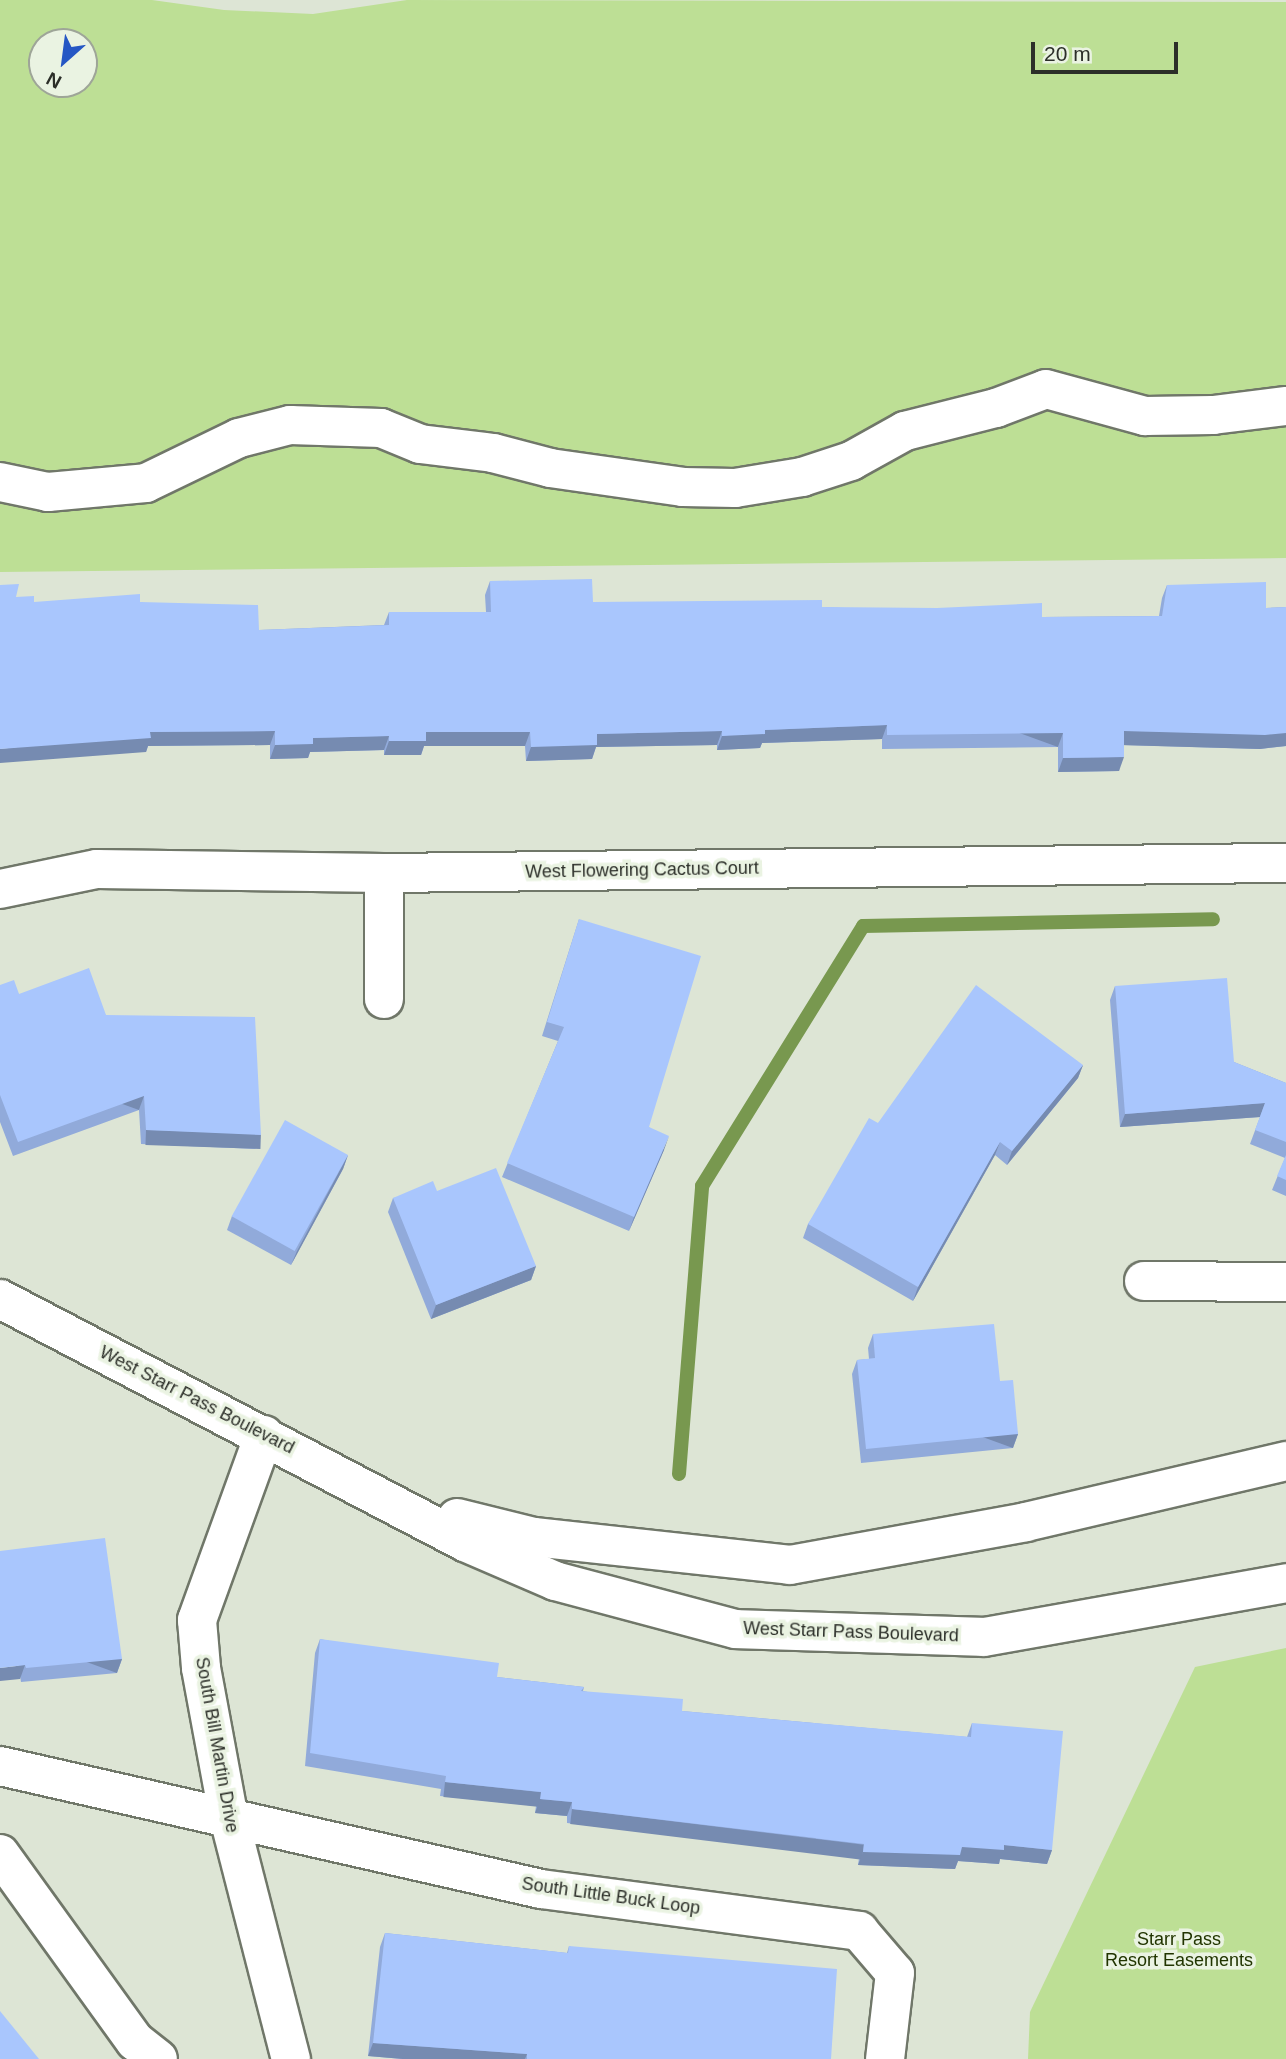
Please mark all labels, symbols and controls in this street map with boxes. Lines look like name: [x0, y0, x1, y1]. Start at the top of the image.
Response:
north arrow: [28, 28, 98, 98]
scale bar: [1034, 28, 1181, 72]
text: 20 m: [1044, 42, 1091, 65]
text: N: [43, 68, 65, 93]
street label: West Flowering Cactus Court: [525, 857, 759, 883]
street label: West Starr Pass Boulevard: [96, 1341, 298, 1459]
street label: West Starr Pass Boulevard: [743, 1617, 959, 1647]
street label: South Bill Martin Drive: [191, 1655, 243, 1835]
street label: South Little Buck Loop: [520, 1873, 702, 1919]
park label: Starr Pass Resort Easements: [1105, 1929, 1253, 1972]

